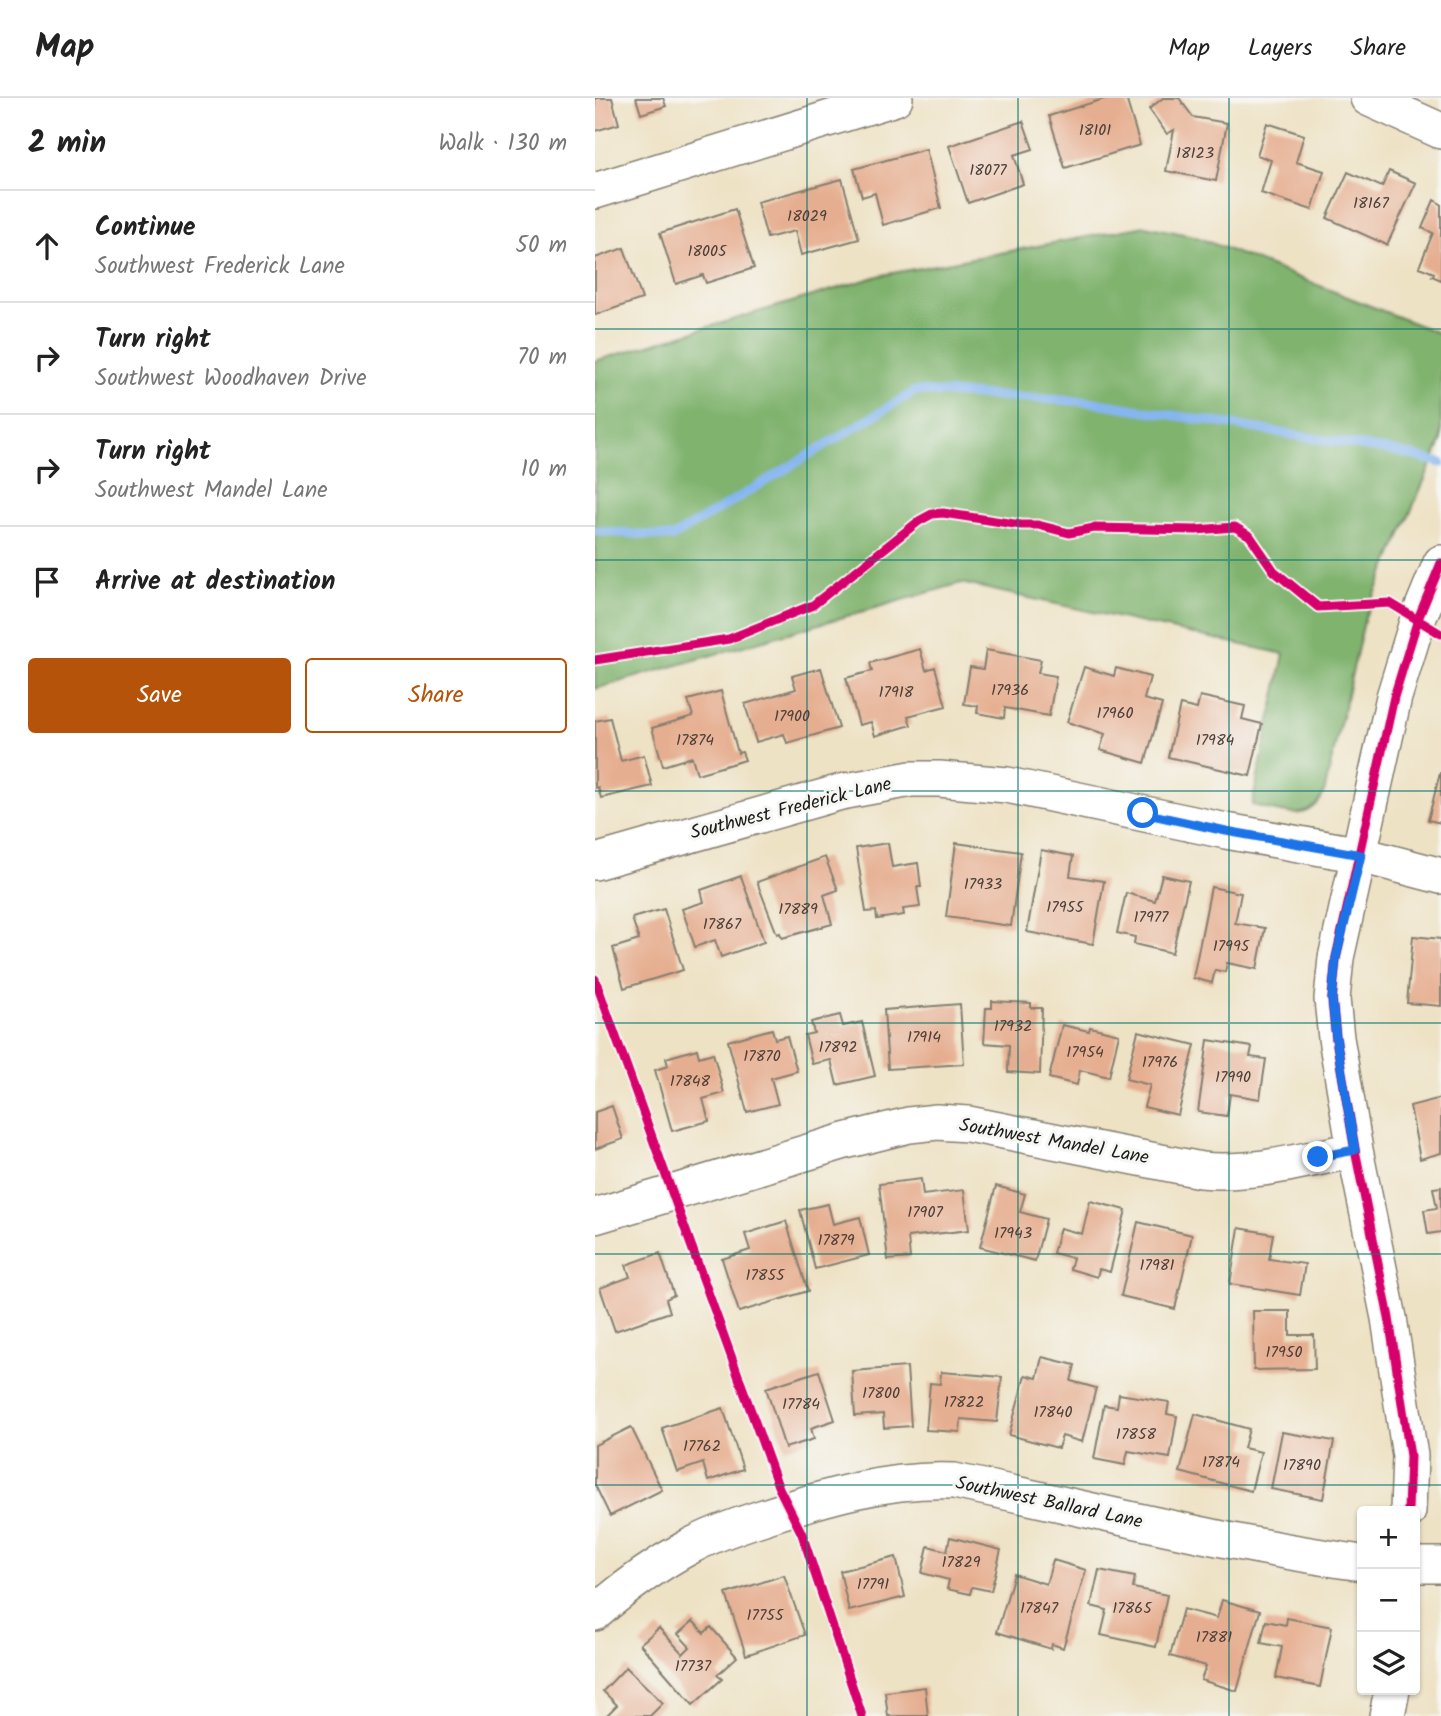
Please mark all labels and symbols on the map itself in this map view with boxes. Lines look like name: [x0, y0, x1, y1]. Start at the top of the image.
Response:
house number: 18101: [1079, 118, 1111, 143]
house number: 18123: [1176, 141, 1214, 166]
house number: 18077: [969, 158, 1007, 183]
house number: 18167: [1353, 191, 1390, 216]
house number: 18029: [787, 204, 827, 229]
house number: 18005: [687, 239, 728, 264]
house number: 17936: [991, 678, 1029, 703]
house number: 17918: [879, 680, 914, 705]
house number: 17960: [1096, 701, 1134, 726]
house number: 17900: [774, 704, 810, 729]
house number: 17874: [676, 728, 714, 753]
house number: 17984: [1196, 728, 1235, 753]
street label: Southwest Frederick Lane: [687, 769, 895, 849]
route start: [1127, 797, 1158, 828]
house number: 17933: [964, 872, 1002, 897]
house number: 17955: [1046, 895, 1085, 920]
house number: 17889: [778, 897, 818, 922]
house number: 17977: [1134, 905, 1169, 930]
house number: 17867: [703, 912, 742, 937]
house number: 17995: [1213, 934, 1251, 959]
house number: 17932: [994, 1014, 1032, 1039]
house number: 17914: [907, 1025, 941, 1050]
house number: 17892: [818, 1035, 858, 1060]
house number: 17954: [1066, 1040, 1104, 1065]
house number: 17870: [743, 1044, 781, 1069]
house number: 17976: [1142, 1050, 1178, 1075]
house number: 17990: [1215, 1065, 1251, 1090]
house number: 17848: [670, 1069, 711, 1094]
street label: Southwest Mandel Lane: [957, 1111, 1152, 1174]
route end: [1302, 1141, 1333, 1172]
house number: 17907: [907, 1200, 943, 1225]
house number: 17943: [994, 1221, 1032, 1246]
house number: 17879: [817, 1228, 855, 1253]
house number: 17981: [1140, 1253, 1174, 1278]
house number: 17855: [745, 1263, 786, 1288]
house number: 17950: [1266, 1340, 1302, 1365]
house number: 17800: [862, 1381, 900, 1406]
house number: 17822: [944, 1390, 984, 1415]
house number: 17784: [782, 1392, 820, 1417]
house number: 17840: [1034, 1400, 1072, 1425]
house number: 17858: [1116, 1422, 1156, 1447]
house number: 17762: [683, 1434, 721, 1459]
house number: 17874: [1202, 1450, 1240, 1475]
house number: 17890: [1283, 1453, 1321, 1478]
street label: Southwest Ballard Lane: [953, 1469, 1146, 1538]
house number: 17829: [941, 1550, 981, 1575]
house number: 17791: [857, 1572, 889, 1597]
house number: 17847: [1020, 1596, 1059, 1621]
house number: 17865: [1112, 1596, 1153, 1621]
house number: 17755: [747, 1603, 785, 1628]
house number: 17881: [1196, 1625, 1232, 1650]
house number: 17737: [675, 1654, 712, 1679]

